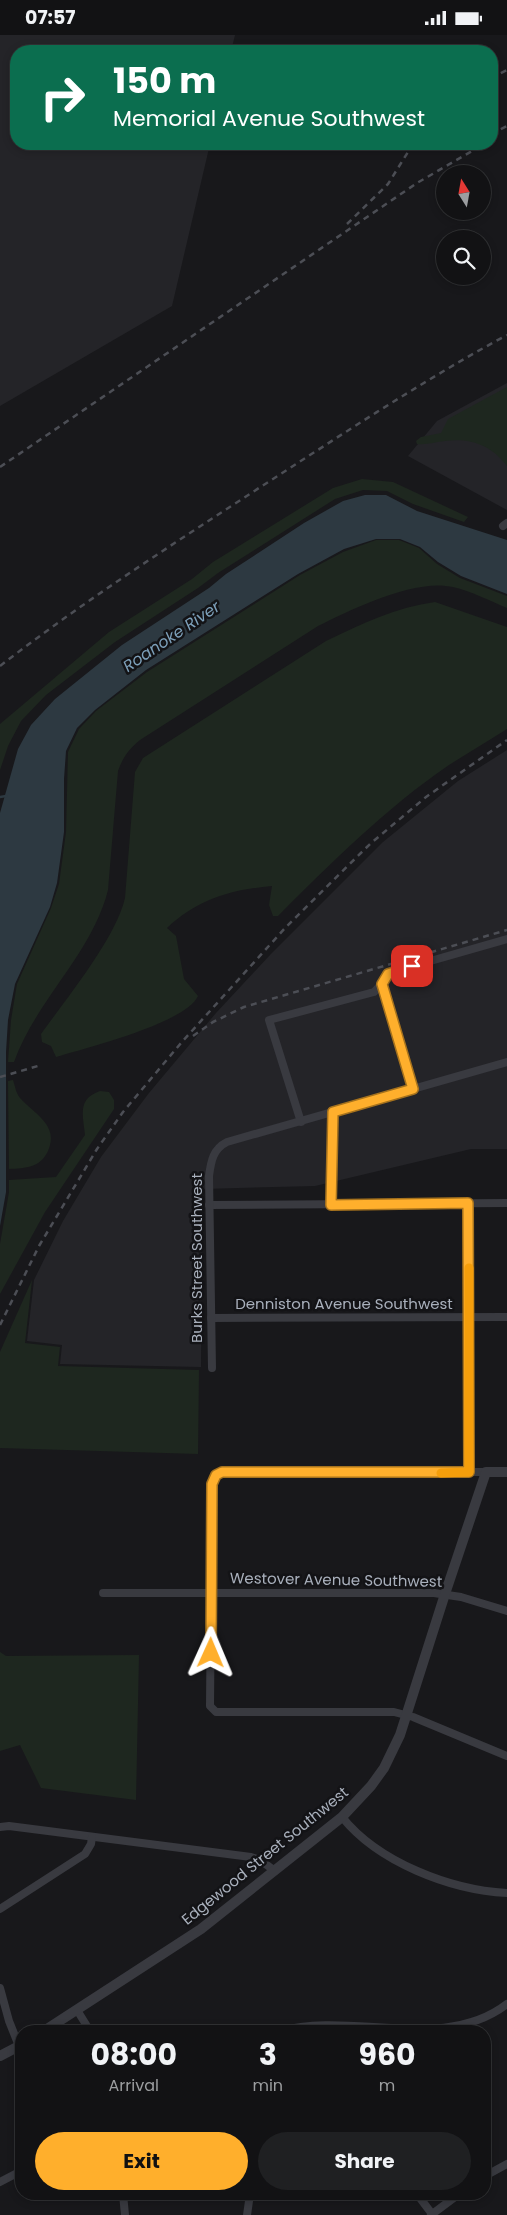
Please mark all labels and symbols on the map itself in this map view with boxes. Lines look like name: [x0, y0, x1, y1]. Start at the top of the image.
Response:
north arrow: [436, 165, 491, 220]
water label: Roanoke River: [118, 595, 225, 677]
pin: [391, 945, 433, 987]
street label: Burks Street Southwest: [186, 1173, 207, 1343]
street label: Denniston Avenue Southwest: [235, 1293, 453, 1314]
street label: Westover Avenue Southwest: [230, 1567, 442, 1592]
position arrow: [184, 1626, 236, 1678]
street label: Edgewood Street Southwest: [177, 1782, 352, 1929]

